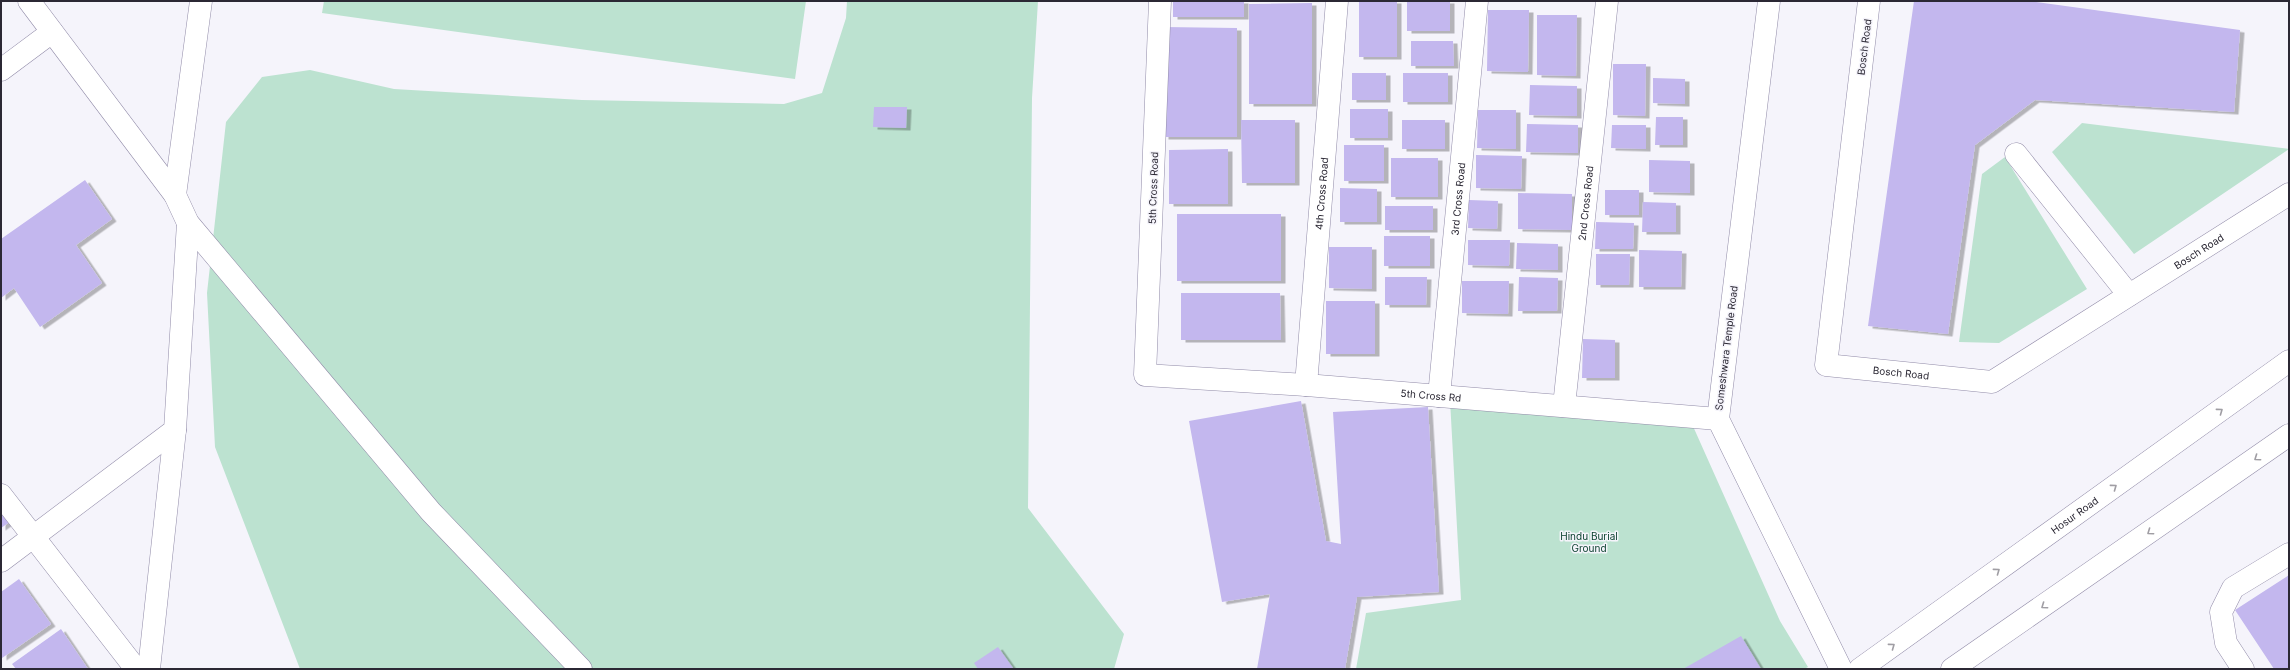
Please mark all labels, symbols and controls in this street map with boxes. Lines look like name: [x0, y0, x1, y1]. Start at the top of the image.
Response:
street label: Bosch Road: [1855, 18, 1873, 76]
street label: 5th Cross Road: [1146, 152, 1160, 224]
street label: 4th Cross Road: [1313, 157, 1330, 230]
street label: 3rd Cross Road: [1448, 162, 1467, 236]
street label: 2nd Cross Road: [1576, 165, 1595, 241]
street label: Bosch Road: [2172, 231, 2226, 271]
street label: Someshwara Temple Road: [1712, 285, 1740, 411]
street label: Bosch Road: [1872, 364, 1930, 382]
street label: 5th Cross Rd: [1400, 387, 1462, 404]
one-way arrow: [2216, 408, 2223, 416]
one-way arrow: [2254, 453, 2261, 461]
one-way arrow: [2110, 485, 2117, 492]
street label: Hosur Road: [2048, 494, 2100, 536]
one-way arrow: [2148, 527, 2155, 534]
park label: Hindu Burial Ground: [1560, 530, 1618, 554]
one-way arrow: [1993, 568, 2000, 575]
one-way arrow: [2041, 601, 2048, 608]
one-way arrow: [1887, 644, 1894, 651]

